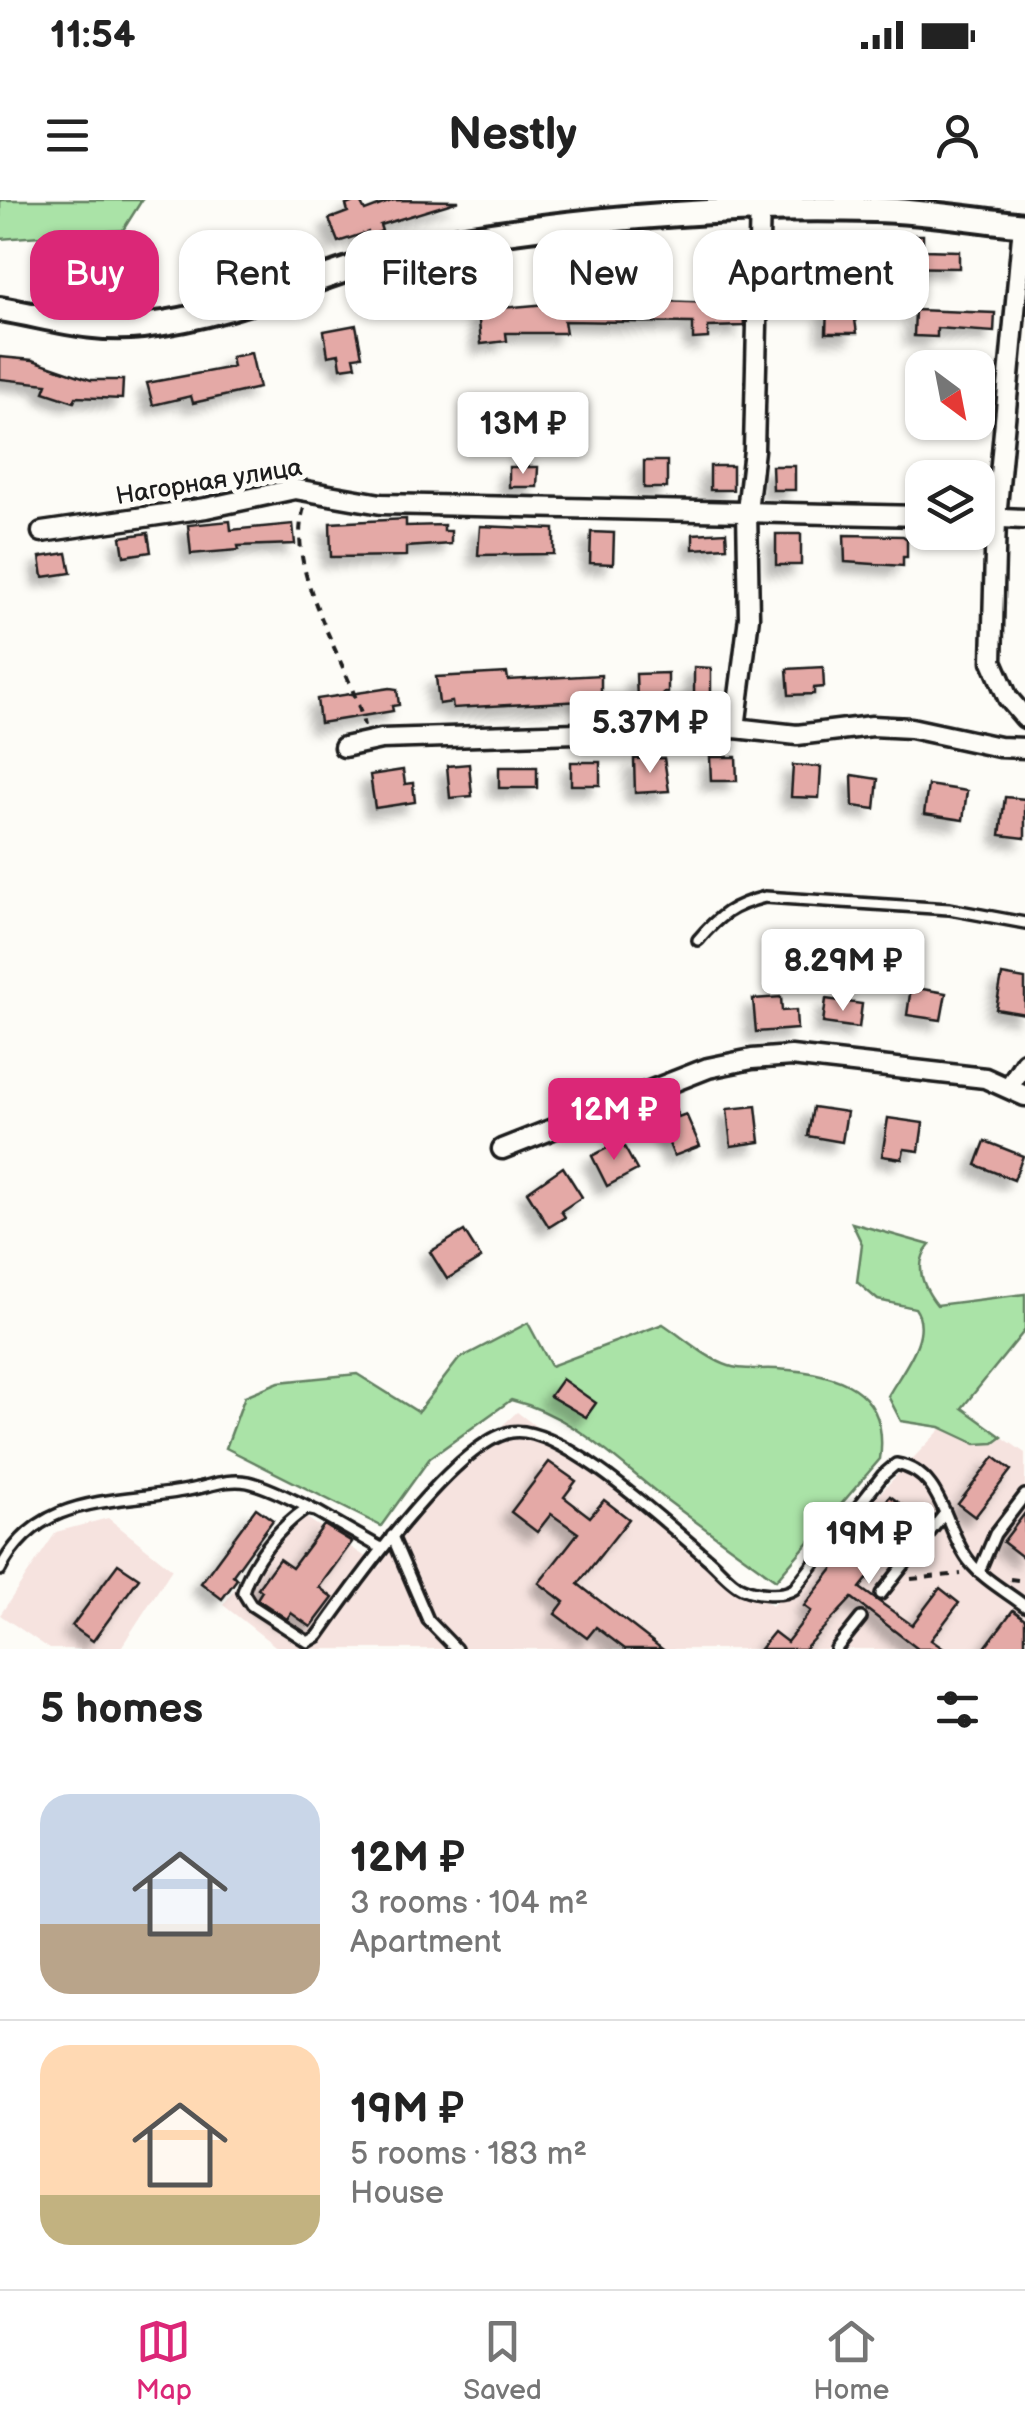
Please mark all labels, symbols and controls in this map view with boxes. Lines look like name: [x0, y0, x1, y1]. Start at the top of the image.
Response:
text: 11:54: [50, 13, 135, 58]
icon: menu: [40, 108, 95, 163]
text: Nestly: [448, 108, 577, 163]
icon: person: [930, 108, 985, 163]
chip: Buy: [30, 230, 159, 320]
chip: Rent: [179, 230, 325, 320]
chip: Filters: [345, 230, 513, 320]
chip: New: [533, 230, 673, 320]
chip: Apartment: [693, 230, 929, 320]
north arrow: [905, 350, 995, 440]
map controls: [905, 350, 995, 550]
pin: 13M ₽: [453, 392, 593, 477]
text: 13M ₽: [479, 405, 567, 444]
street label: Нагорная улица: [114, 452, 305, 512]
button: layers: [905, 460, 995, 550]
pin: 5.37M ₽: [558, 691, 742, 776]
text: 5.37M ₽: [592, 704, 708, 743]
pin: 8.29M ₽: [751, 929, 935, 1014]
text: 8.29M ₽: [783, 942, 903, 981]
pin: 12M ₽: [544, 1078, 684, 1163]
text: 12M ₽: [570, 1091, 658, 1130]
pin: 19M ₽: [799, 1502, 939, 1587]
text: 19M ₽: [825, 1515, 913, 1554]
icon: filters: [930, 1682, 985, 1737]
text: 5 homes: [40, 1684, 203, 1735]
text: 12M ₽: [350, 1833, 465, 1884]
icon: home: [120, 1834, 240, 1954]
text: 3 rooms · 104 m²: [350, 1884, 588, 1923]
text: Apartment: [350, 1923, 501, 1962]
text: 19M ₽: [350, 2084, 464, 2135]
icon: home: [120, 2085, 240, 2205]
text: 5 rooms · 183 m²: [350, 2135, 587, 2174]
text: House: [350, 2174, 444, 2213]
tab: Map: [136, 2314, 192, 2407]
tab: Saved: [463, 2314, 542, 2407]
tab: Home: [813, 2314, 889, 2407]

